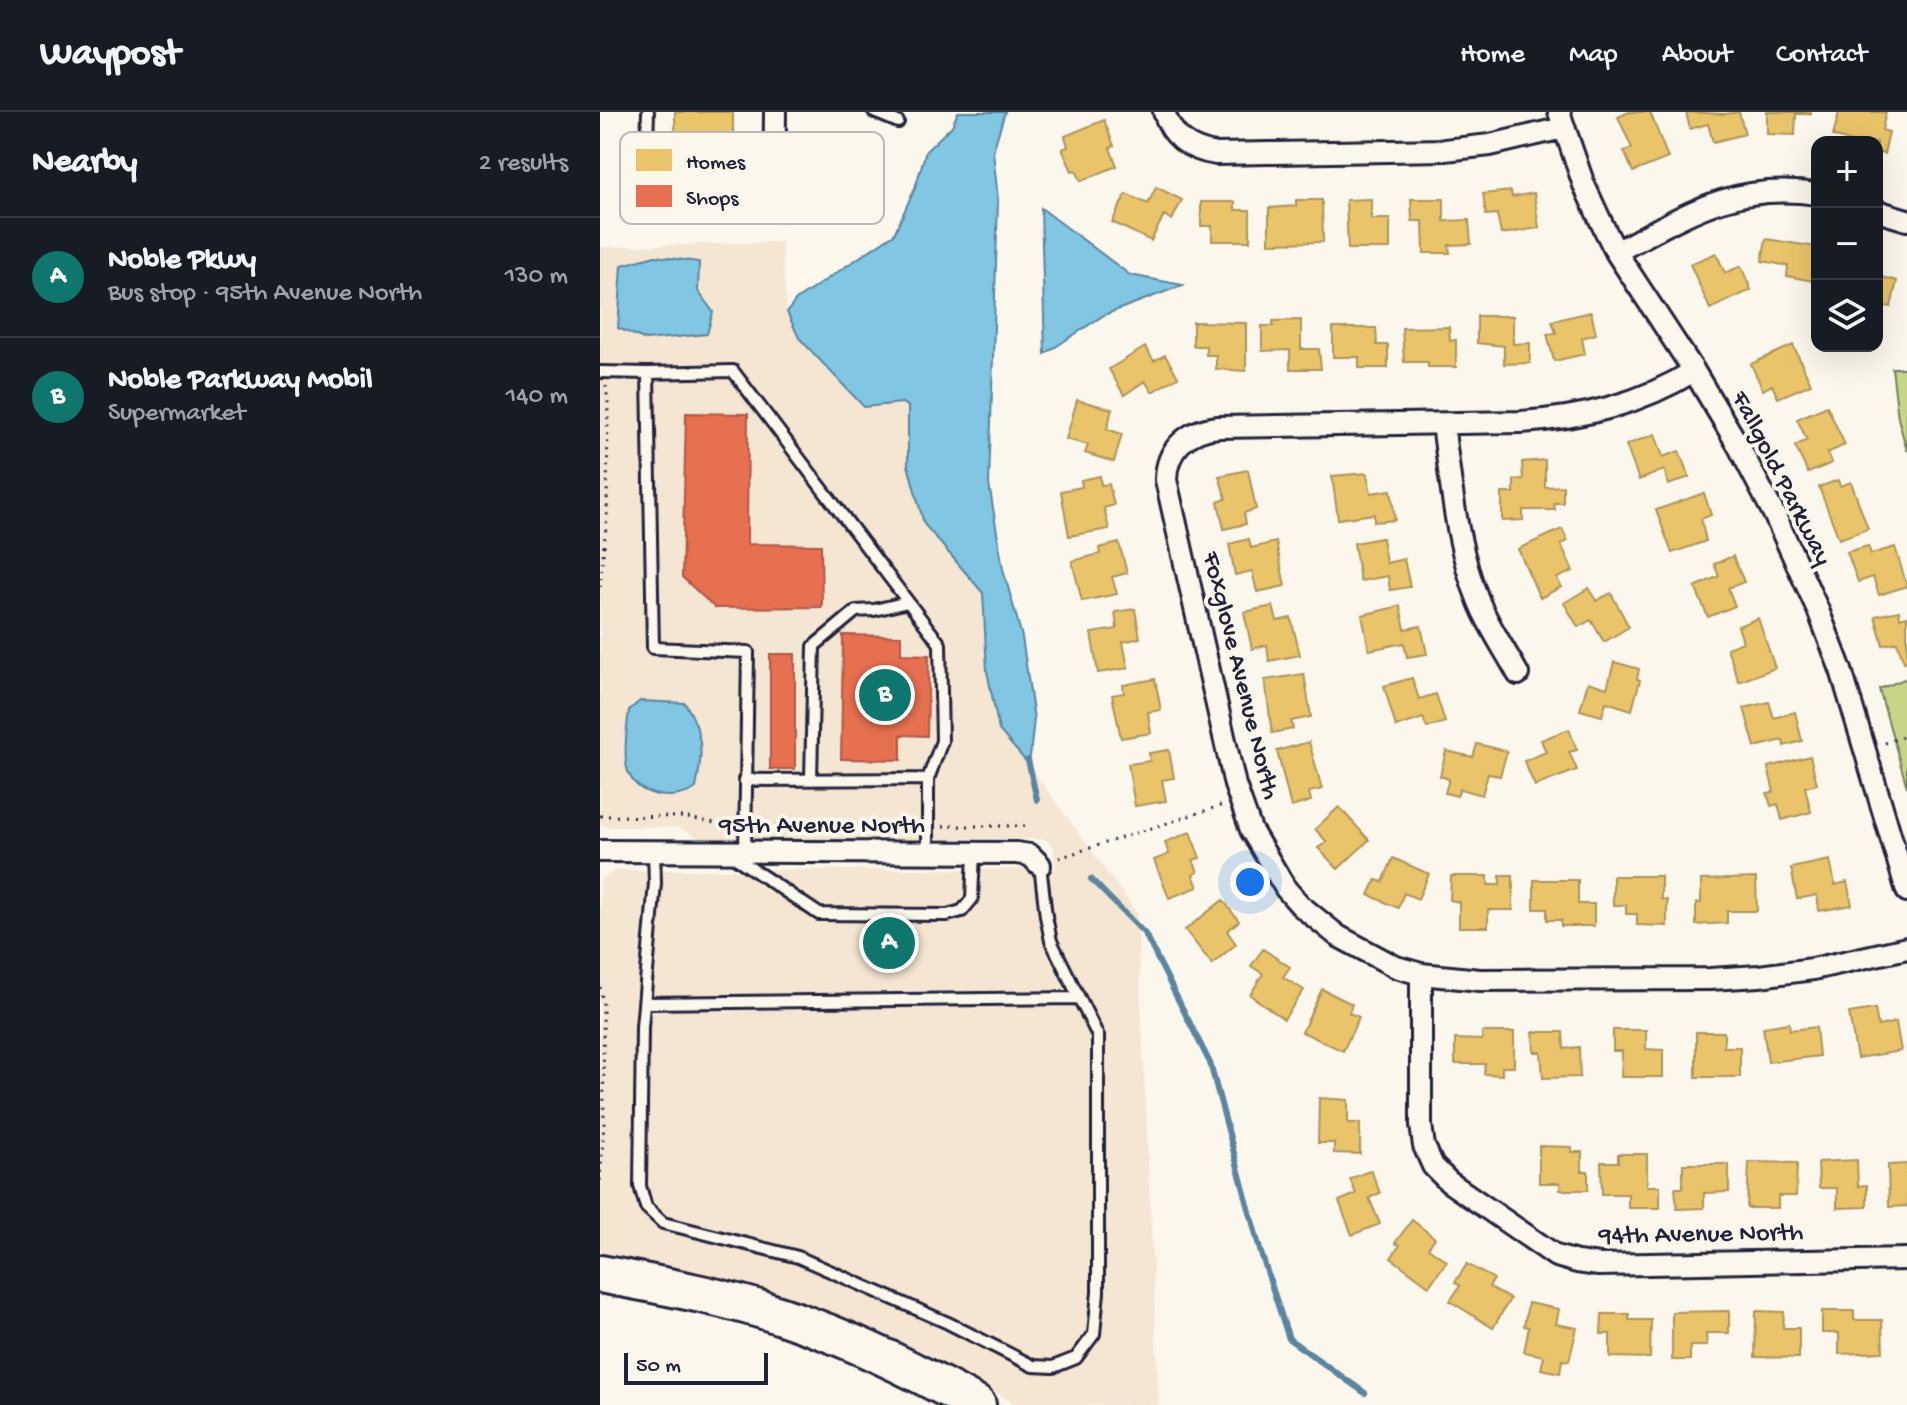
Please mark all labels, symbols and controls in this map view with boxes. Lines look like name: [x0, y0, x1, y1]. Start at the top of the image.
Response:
text: Waypost: [40, 33, 180, 77]
text: Home: [1460, 39, 1525, 72]
text: Map: [1569, 39, 1618, 72]
text: About: [1662, 39, 1732, 72]
text: Contact: [1776, 39, 1867, 72]
legend: [620, 132, 884, 224]
map controls: [1811, 136, 1883, 352]
button: +: [1811, 136, 1883, 208]
text: Nearby: [32, 144, 137, 184]
text: 2 results: [479, 149, 568, 180]
text: Homes: [686, 151, 746, 177]
text: Shops: [686, 187, 739, 213]
button: −: [1811, 208, 1883, 280]
text: Noble Pkwy: [108, 244, 256, 279]
text: A: [50, 262, 66, 293]
text: 130 m: [505, 262, 568, 293]
text: Bus stop · 95th Avenue North: [108, 279, 422, 310]
button: layers: [1811, 280, 1883, 352]
text: Noble Parkway Mobil: [108, 364, 373, 399]
text: B: [51, 382, 65, 413]
text: 140 m: [506, 382, 568, 413]
street label: Fallgold Parkway: [1722, 386, 1837, 572]
text: Supermarket: [108, 399, 245, 430]
street label: Foxglove Avenue North: [1193, 548, 1285, 803]
pin: B: [859, 665, 911, 725]
street label: 95th Avenue North: [718, 812, 925, 843]
your location: [1230, 862, 1270, 902]
pin: A: [863, 913, 915, 973]
street label: 94th Avenue North: [1597, 1219, 1804, 1253]
scale bar: [624, 1349, 768, 1385]
text: 50 m: [636, 1354, 681, 1380]

